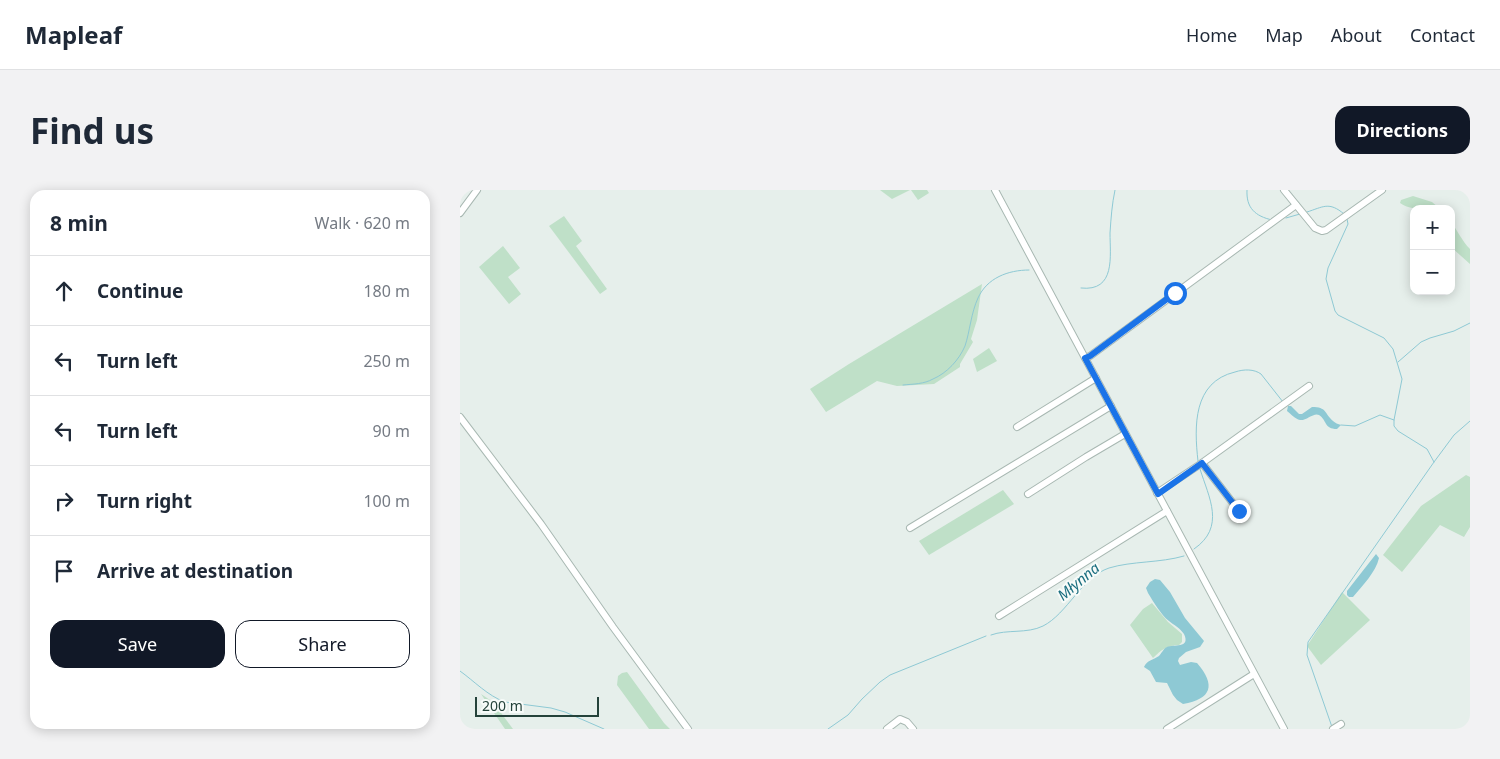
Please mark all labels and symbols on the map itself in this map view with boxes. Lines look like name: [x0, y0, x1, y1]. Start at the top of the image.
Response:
route start: [1164, 282, 1187, 305]
route end: [1228, 500, 1251, 523]
water label: Młynna: [1053, 557, 1104, 605]
scale bar: [475, 694, 599, 717]

